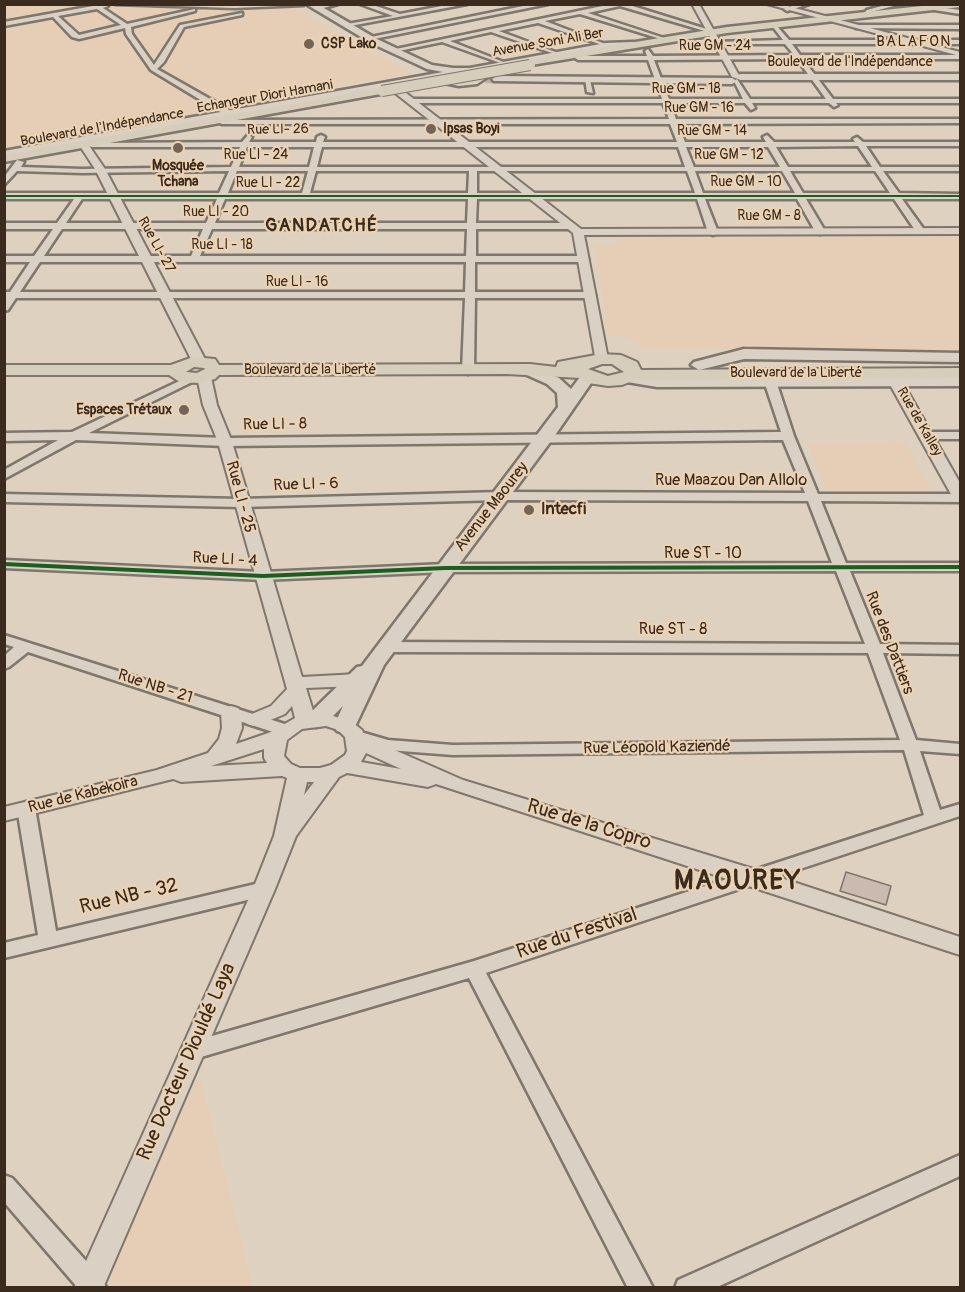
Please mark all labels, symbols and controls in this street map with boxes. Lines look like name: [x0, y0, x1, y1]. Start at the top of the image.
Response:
street label: Avenue Soni Ali Ber: [491, 25, 605, 61]
district label: BALAFON: [876, 33, 952, 51]
place label: CSP Lako: [321, 36, 376, 52]
marker: CSP Lako: [302, 37, 316, 51]
street label: Rue GM - 24: [679, 38, 751, 54]
street label: Boulevard de l'Indépendance: [767, 54, 933, 70]
street label: Echangeur Diori Hamani: [196, 77, 334, 117]
street label: Rue GM - 18: [651, 81, 721, 97]
street label: Rue GM - 16: [664, 100, 734, 116]
street label: Boulevard de l'Indépendance: [19, 105, 185, 151]
street label: Rue LI- 26: [247, 121, 309, 139]
place label: Ipsas Boyi: [443, 121, 500, 137]
marker: Ipsas Boyi: [424, 122, 438, 136]
street label: Rue GM - 14: [677, 123, 747, 139]
marker: Mosquée Tchana: [171, 141, 185, 155]
street label: Rue LI - 24: [224, 147, 288, 163]
street label: Rue GM - 12: [694, 147, 764, 163]
place label: Mosquée Tchana: [152, 158, 204, 190]
street label: Rue GM - 10: [710, 174, 782, 190]
street label: Rue LI - 22: [236, 175, 300, 191]
street label: Rue LI - 20: [183, 204, 249, 220]
street label: Rue GM - 8: [737, 208, 801, 224]
street label: Rue LI- 27: [134, 214, 178, 276]
district label: GANDATCHÉ: [265, 215, 379, 237]
street label: Rue LI - 18: [191, 237, 253, 253]
street label: Rue LI - 16: [266, 274, 328, 290]
street label: Boulevard de la Liberté: [244, 362, 376, 378]
street label: Boulevard de la Liberté: [730, 365, 862, 381]
street label: Rue de Kalley: [893, 385, 945, 459]
place label: Espaces Trétaux: [76, 402, 172, 418]
marker: Espaces Trétaux: [177, 403, 191, 417]
street label: Rue LI - 8: [243, 415, 307, 435]
street label: Avenue Maourey: [451, 458, 533, 556]
street label: Rue LI - 25: [221, 459, 259, 535]
street label: Rue Maazou Dan Allolo: [655, 471, 807, 491]
street label: Rue LI - 6: [273, 474, 339, 496]
place label: Intecfi: [541, 500, 586, 520]
marker: Intecfi: [522, 503, 536, 517]
street label: Rue ST - 10: [664, 544, 742, 564]
street label: Rue LI - 4: [192, 549, 258, 571]
street label: Rue des Dattiers: [861, 589, 917, 697]
street label: Rue ST - 8: [639, 620, 707, 640]
street label: Rue NB - 21: [115, 666, 195, 708]
street label: Rue Léopold Kaziendé: [583, 737, 731, 759]
street label: Rue de Kabekoira: [26, 772, 140, 818]
street label: Rue de la Copro: [524, 795, 654, 855]
district label: MAOUREY: [674, 866, 802, 898]
street label: Rue NB - 32: [77, 874, 181, 920]
street label: Rue du Festival: [514, 903, 640, 965]
street label: Rue Docteur Diouldé Laya: [133, 960, 241, 1164]

